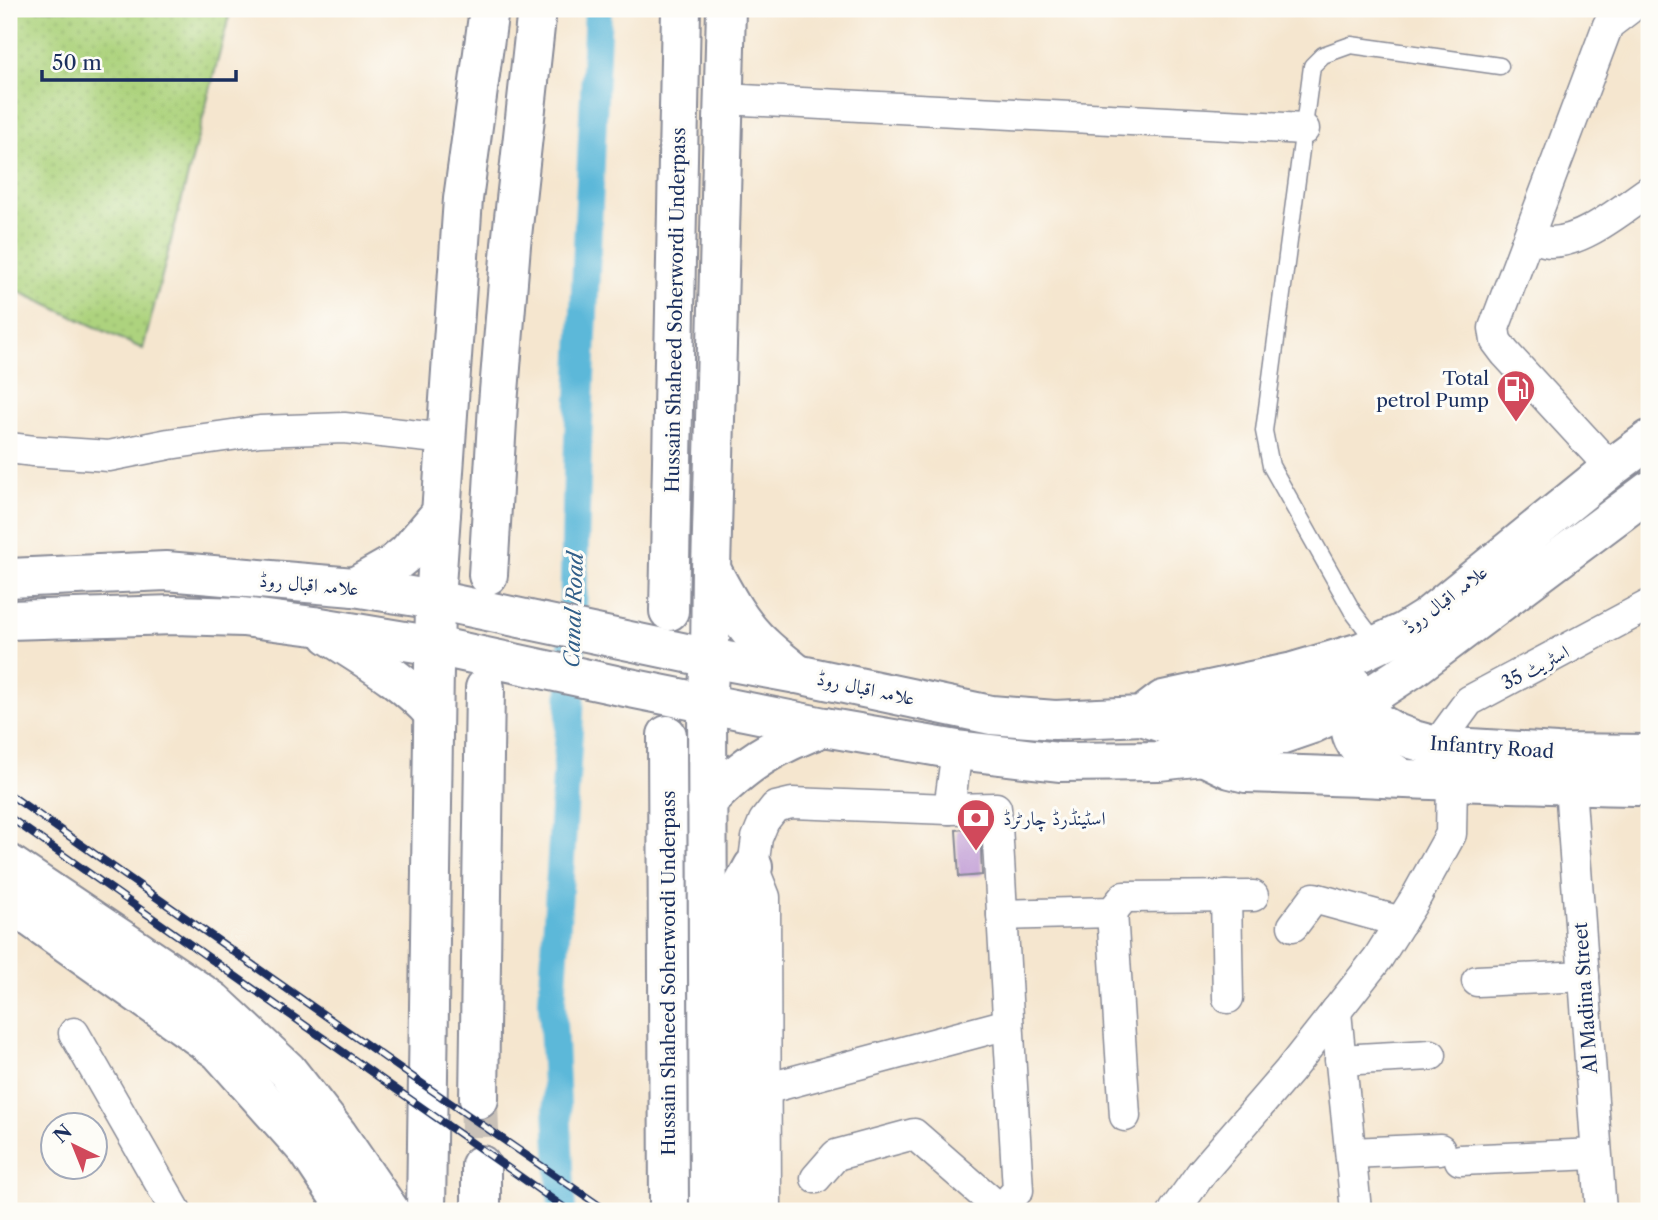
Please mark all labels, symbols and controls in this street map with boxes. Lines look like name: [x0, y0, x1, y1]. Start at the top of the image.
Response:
scale bar: [42, 38, 236, 82]
text: 50 m: [52, 50, 102, 75]
street label: Hussain Shaheed Soherwordi Underpass: [661, 127, 690, 493]
place label: Total petrol Pump: [1376, 367, 1489, 412]
fuel station icon: Total petrol Pump: [1495, 368, 1537, 423]
water label: Canal Road: [559, 549, 588, 668]
street label: علامہ اقبال روڈ: [1399, 560, 1492, 639]
street label: علامہ اقبال روڈ: [258, 569, 360, 600]
street label: اسٹریٹ 35: [1498, 640, 1573, 695]
street label: علامہ اقبال روڈ: [815, 667, 917, 710]
street label: Infantry Road: [1429, 732, 1555, 763]
street label: Hussain Shaheed Soherwordi Underpass: [657, 790, 680, 1156]
bank icon: اسٹینڈرڈ چارٹرڈ: [955, 797, 997, 852]
place label: اسٹینڈرڈ چارٹرڈ: [1003, 807, 1106, 832]
street label: Al Madina Street: [1569, 921, 1602, 1075]
north arrow: [38, 1112, 108, 1182]
text: N: [49, 1120, 77, 1148]

